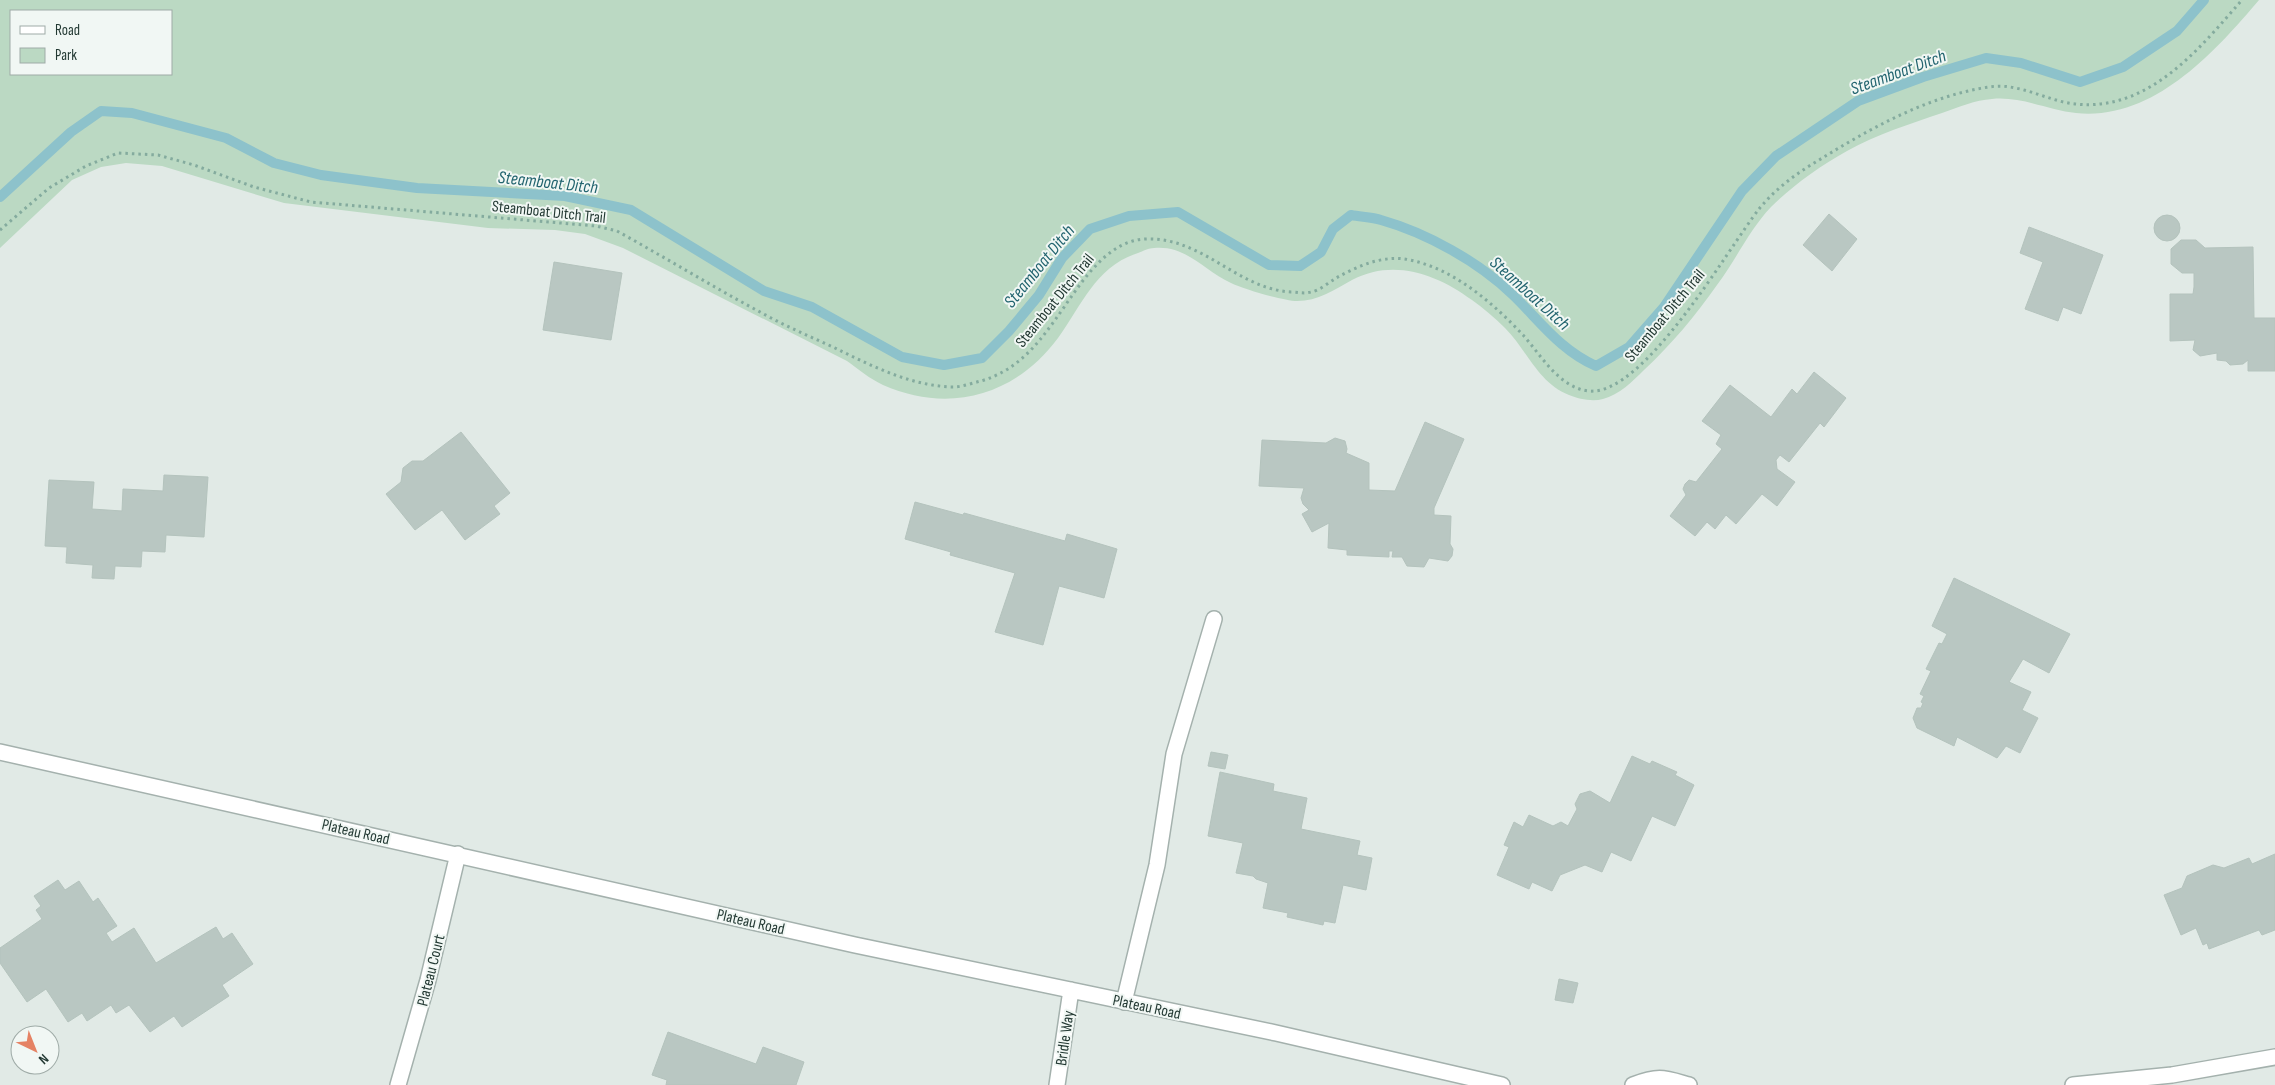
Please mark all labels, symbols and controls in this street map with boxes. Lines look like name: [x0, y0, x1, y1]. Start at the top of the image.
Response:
legend: [10, 10, 172, 75]
text: Road: [55, 21, 80, 40]
water label: Steamboat Ditch: [1847, 45, 1949, 99]
text: Park: [55, 46, 77, 65]
water label: Steamboat Ditch: [497, 167, 599, 198]
street label: Steamboat Ditch Trail: [491, 197, 607, 228]
water label: Steamboat Ditch: [1000, 220, 1079, 312]
street label: Steamboat Ditch Trail: [1012, 250, 1099, 351]
water label: Steamboat Ditch: [1485, 252, 1574, 335]
street label: Steamboat Ditch Trail: [1621, 266, 1709, 366]
street label: Plateau Road: [320, 815, 391, 849]
street label: Plateau Road: [715, 905, 786, 939]
street label: Plateau Court: [413, 933, 450, 1008]
street label: Plateau Road: [1111, 991, 1182, 1024]
street label: Bridle Way: [1052, 1009, 1079, 1067]
north arrow: [10, 1025, 60, 1075]
text: N: [35, 1050, 52, 1068]

